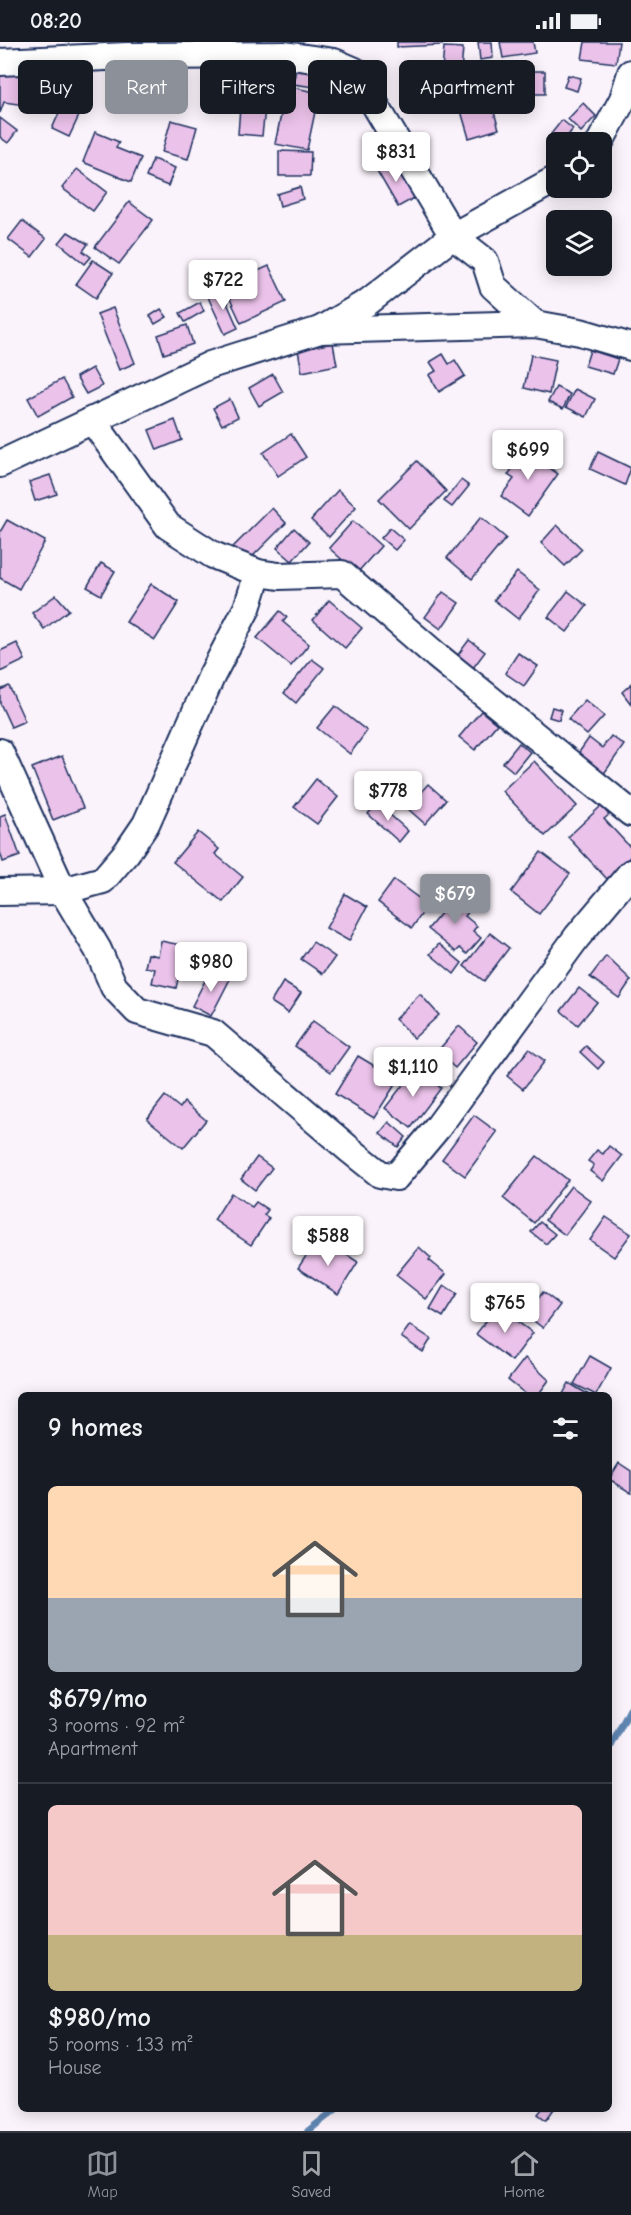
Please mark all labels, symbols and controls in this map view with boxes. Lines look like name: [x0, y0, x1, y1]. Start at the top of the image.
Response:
text: 08:20: [30, 8, 82, 34]
chip: Buy: [18, 60, 93, 114]
chip: Rent: [105, 60, 188, 114]
chip: Filters: [200, 60, 296, 114]
chip: New: [308, 60, 387, 114]
chip: Apartment: [399, 60, 535, 114]
pin: $831: [360, 132, 432, 183]
map controls: [546, 132, 612, 276]
button: locate: [546, 132, 612, 198]
text: $831: [376, 140, 416, 163]
button: layers: [546, 210, 612, 276]
pin: $722: [187, 260, 259, 311]
text: $722: [203, 268, 243, 291]
pin: $699: [492, 430, 564, 481]
text: $699: [506, 438, 550, 461]
pin: $778: [352, 771, 424, 822]
text: $778: [368, 779, 408, 802]
pin: $679: [419, 874, 491, 925]
text: $679: [434, 882, 476, 905]
pin: $980: [175, 942, 247, 993]
text: $980: [189, 950, 233, 973]
pin: $1,110: [364, 1047, 462, 1098]
text: $1,110: [388, 1055, 438, 1078]
pin: $588: [292, 1216, 364, 1267]
text: $588: [306, 1224, 350, 1247]
pin: $765: [469, 1283, 541, 1334]
text: $765: [484, 1291, 526, 1314]
icon: filters: [549, 1412, 582, 1445]
text: 9 homes: [48, 1413, 143, 1443]
icon: home: [261, 1525, 369, 1633]
text: $679/mo: [48, 1684, 148, 1714]
text: 3 rooms · 92 m²: [48, 1714, 185, 1737]
text: Apartment: [48, 1737, 138, 1760]
icon: home: [261, 1844, 369, 1952]
text: $980/mo: [48, 2003, 151, 2033]
text: 5 rooms · 133 m²: [48, 2033, 192, 2056]
text: House: [48, 2056, 102, 2079]
tab: Map: [86, 2147, 119, 2201]
tab: Saved: [291, 2147, 331, 2201]
tab: Home: [504, 2147, 545, 2201]

